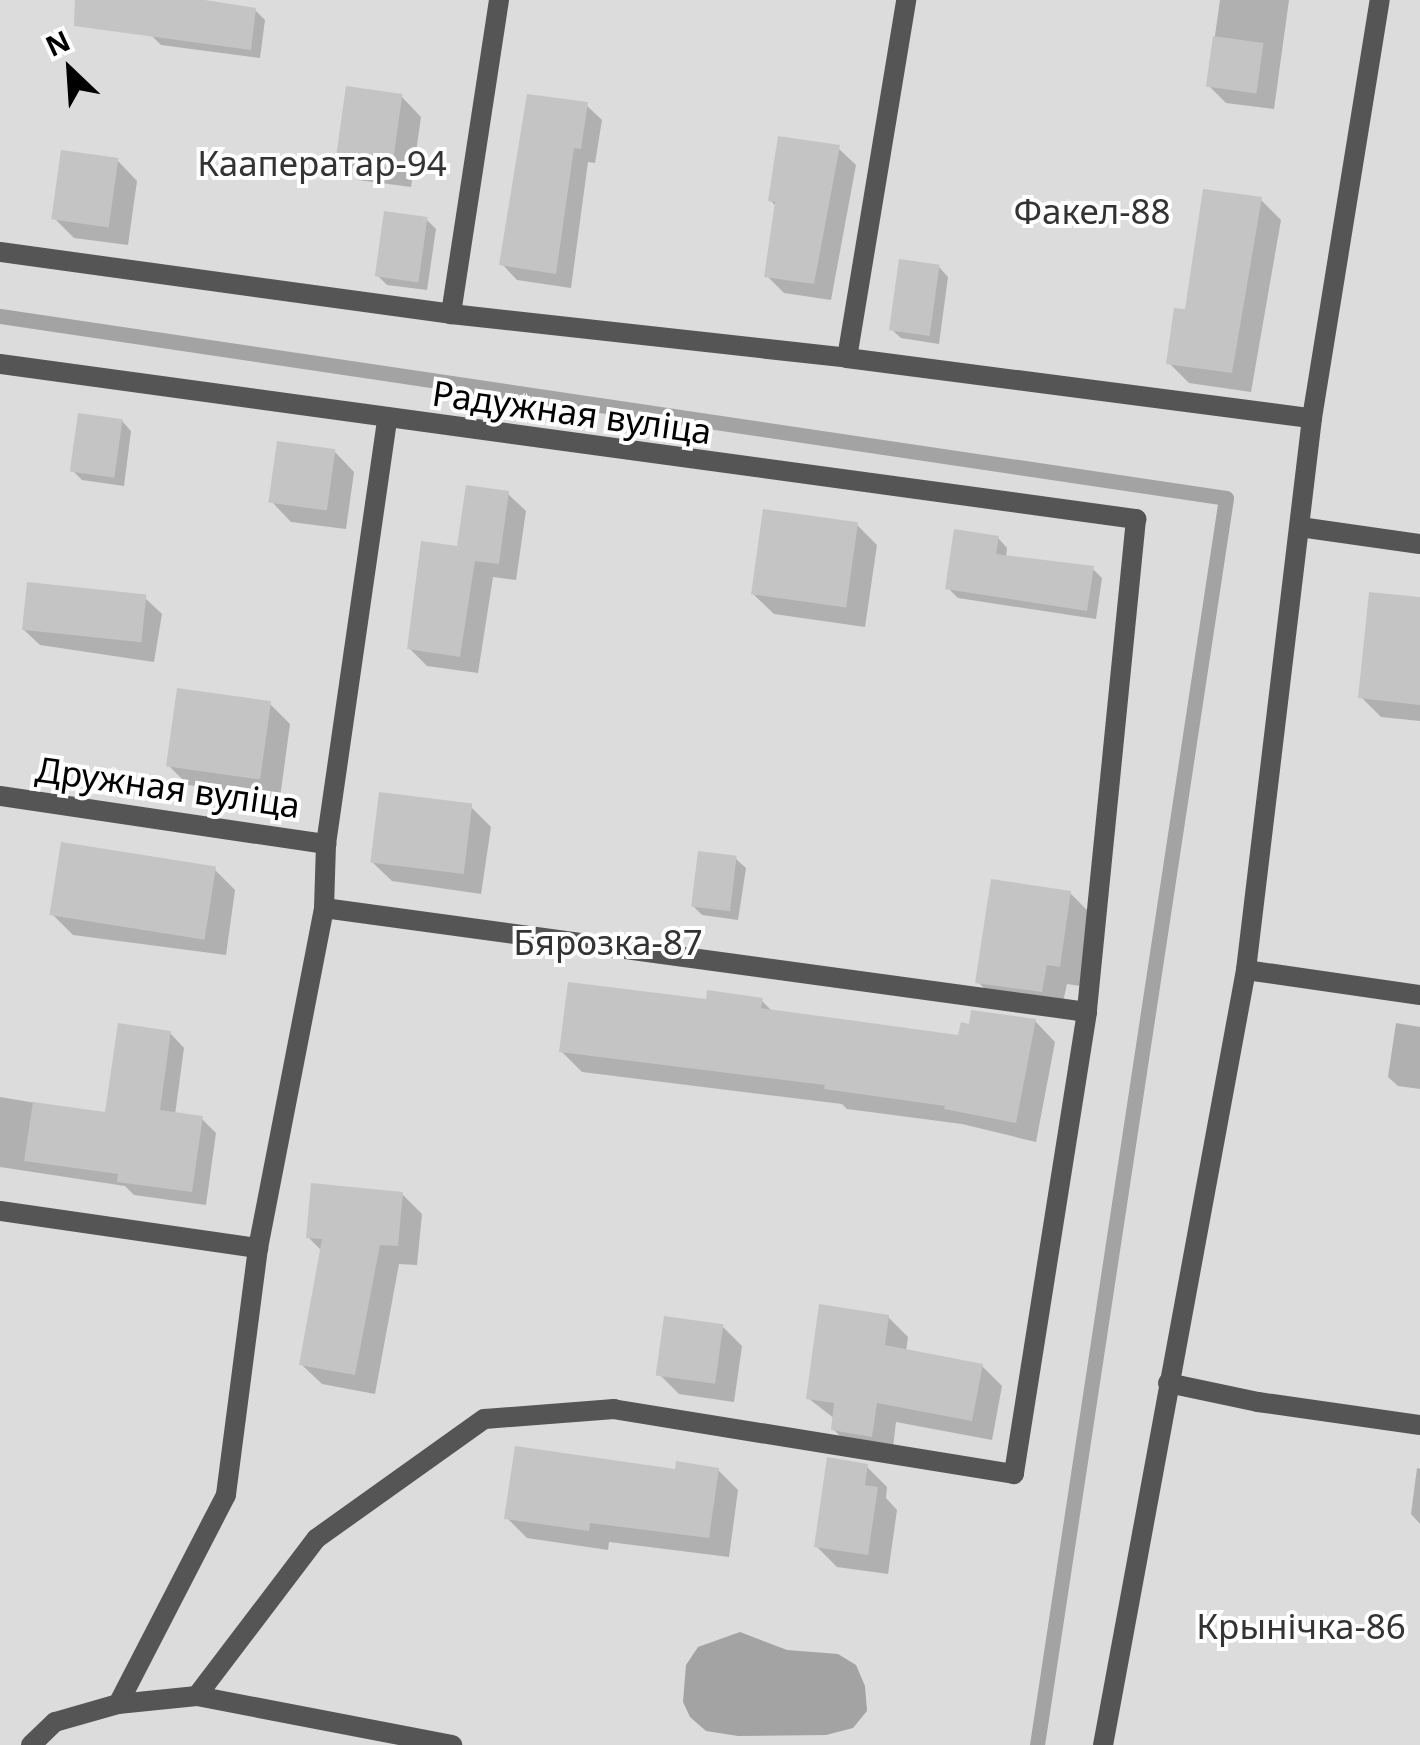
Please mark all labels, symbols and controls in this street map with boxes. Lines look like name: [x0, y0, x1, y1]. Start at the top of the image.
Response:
north arrow: [20, 20, 120, 120]
text: N: [39, 21, 76, 65]
park label: Кааператар-94: [197, 142, 447, 184]
park label: Факел-88: [1013, 190, 1171, 232]
street label: Радужная вуліца: [430, 372, 714, 452]
street label: Дружная вуліца: [33, 748, 303, 826]
park label: Бярозка-87: [513, 921, 703, 963]
park label: Крынічка-86: [1196, 1605, 1406, 1647]

